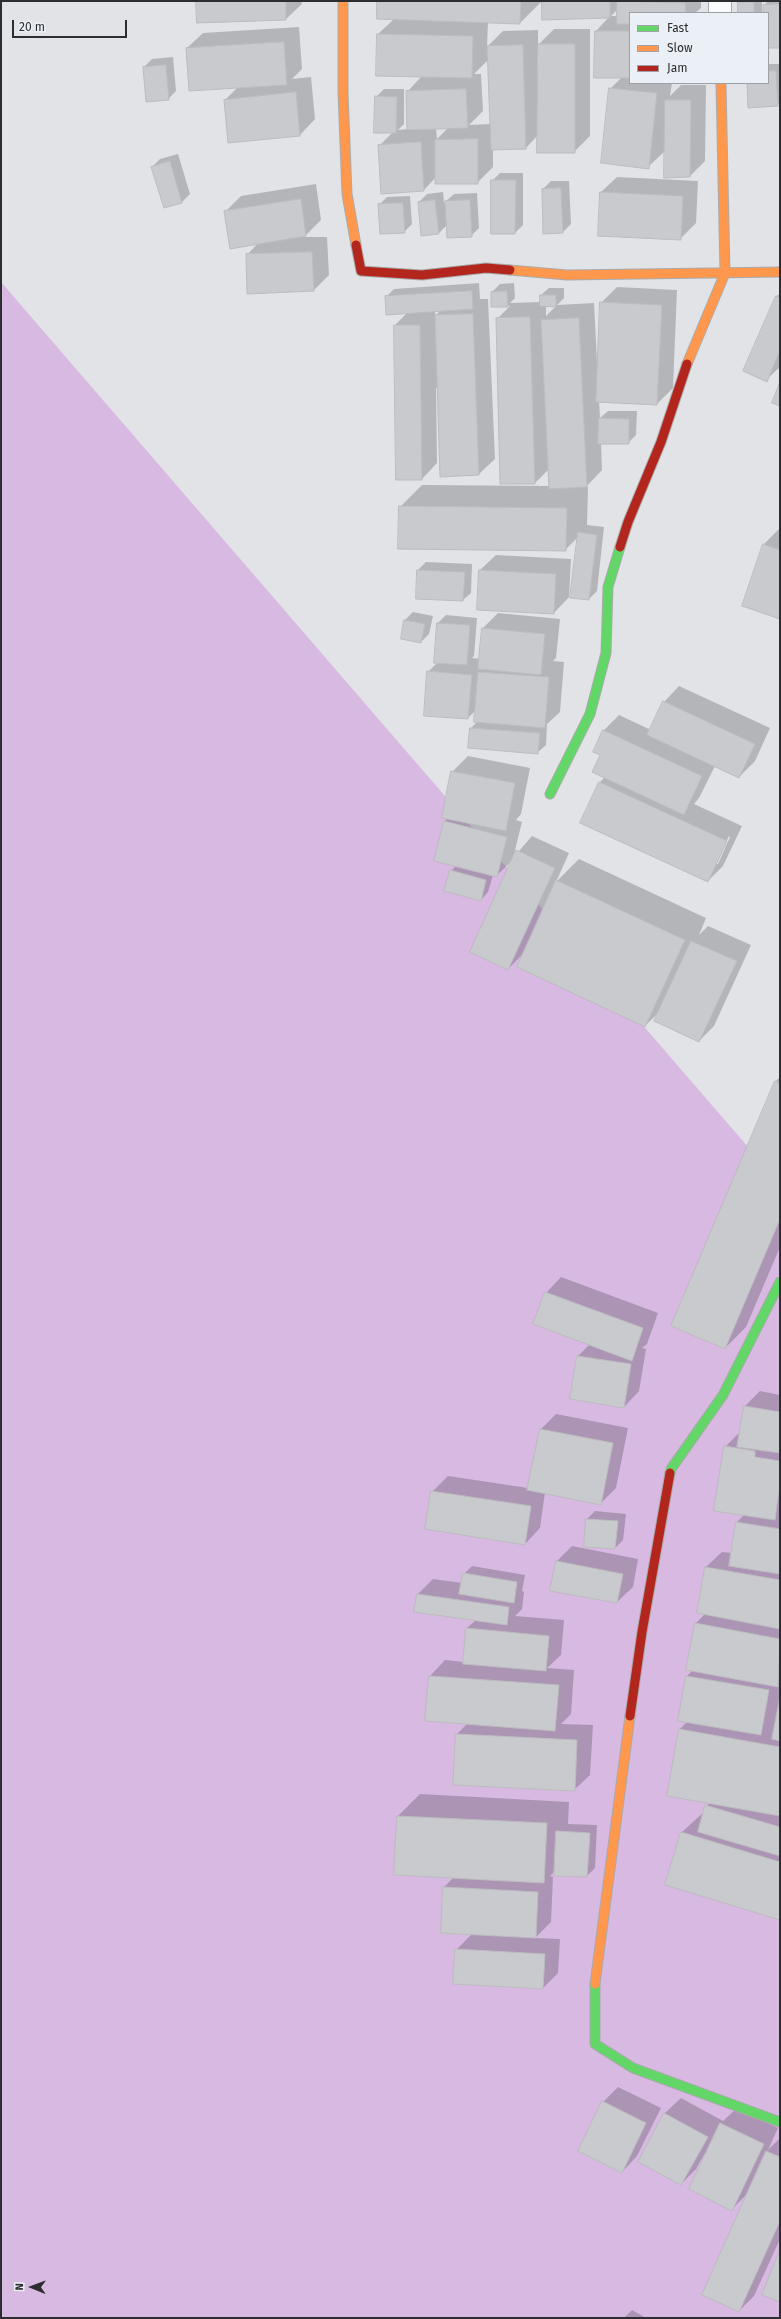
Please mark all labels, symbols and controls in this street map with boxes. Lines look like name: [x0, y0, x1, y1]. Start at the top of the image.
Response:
scale bar: [14, 12, 129, 38]
legend: [629, 12, 769, 84]
text: 20 m: [19, 20, 45, 34]
text: Fast: [667, 21, 689, 35]
text: Slow: [667, 41, 693, 55]
text: Jam: [667, 61, 687, 75]
north arrow: [12, 2267, 52, 2307]
text: N: [13, 2283, 26, 2291]

